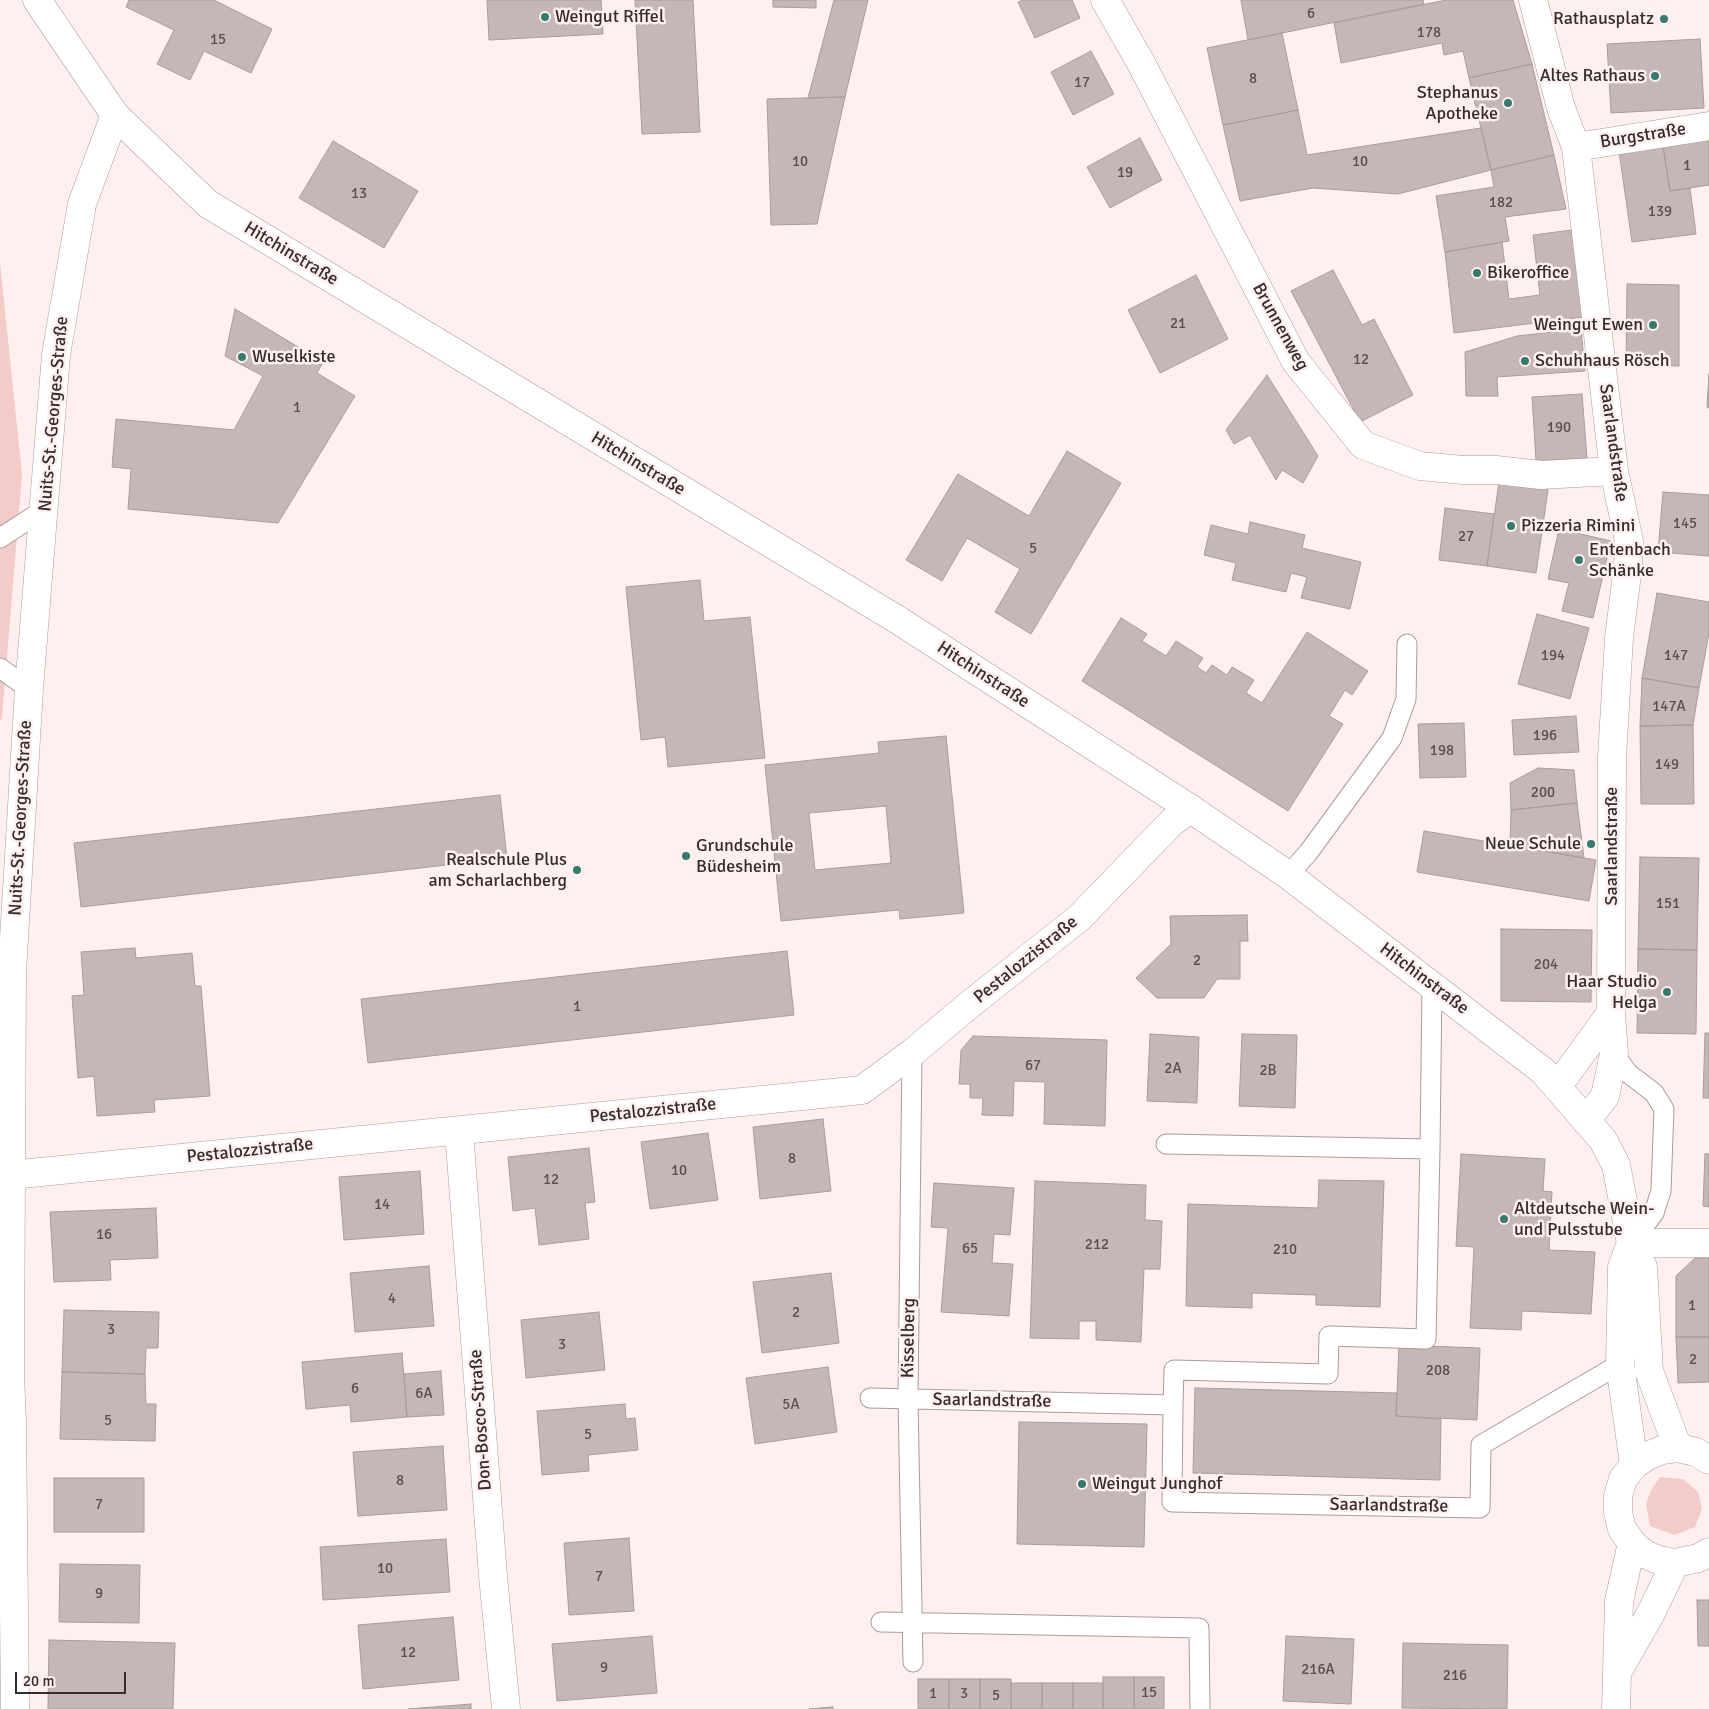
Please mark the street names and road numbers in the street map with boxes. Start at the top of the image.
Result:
street label: Burgstraße [1598,119,1688,153]
street label: Hitchinstraße [240,217,342,291]
street label: Brunnenweg [1247,280,1313,374]
street label: Nuits-St.-Georges-Straße [35,315,73,513]
street label: Saarlandstraße [1594,383,1632,503]
street label: Hitchinstraße [587,427,689,501]
street label: Hitchinstraße [933,637,1033,713]
street label: Nuits-St.-Georges-Straße [5,720,37,916]
street label: Saarlandstraße [1601,787,1623,905]
street label: Pestalozzistraße [970,912,1082,1008]
street label: Hitchinstraße [1375,938,1473,1020]
street label: Pestalozzistraße [589,1094,717,1128]
street label: Pestalozzistraße [186,1134,314,1168]
street label: Kisselberg [898,1298,920,1378]
street label: Don-Bosco-Straße [465,1349,497,1491]
street label: Saarlandstraße [932,1389,1052,1413]
street label: Saarlandstraße [1329,1494,1449,1518]

